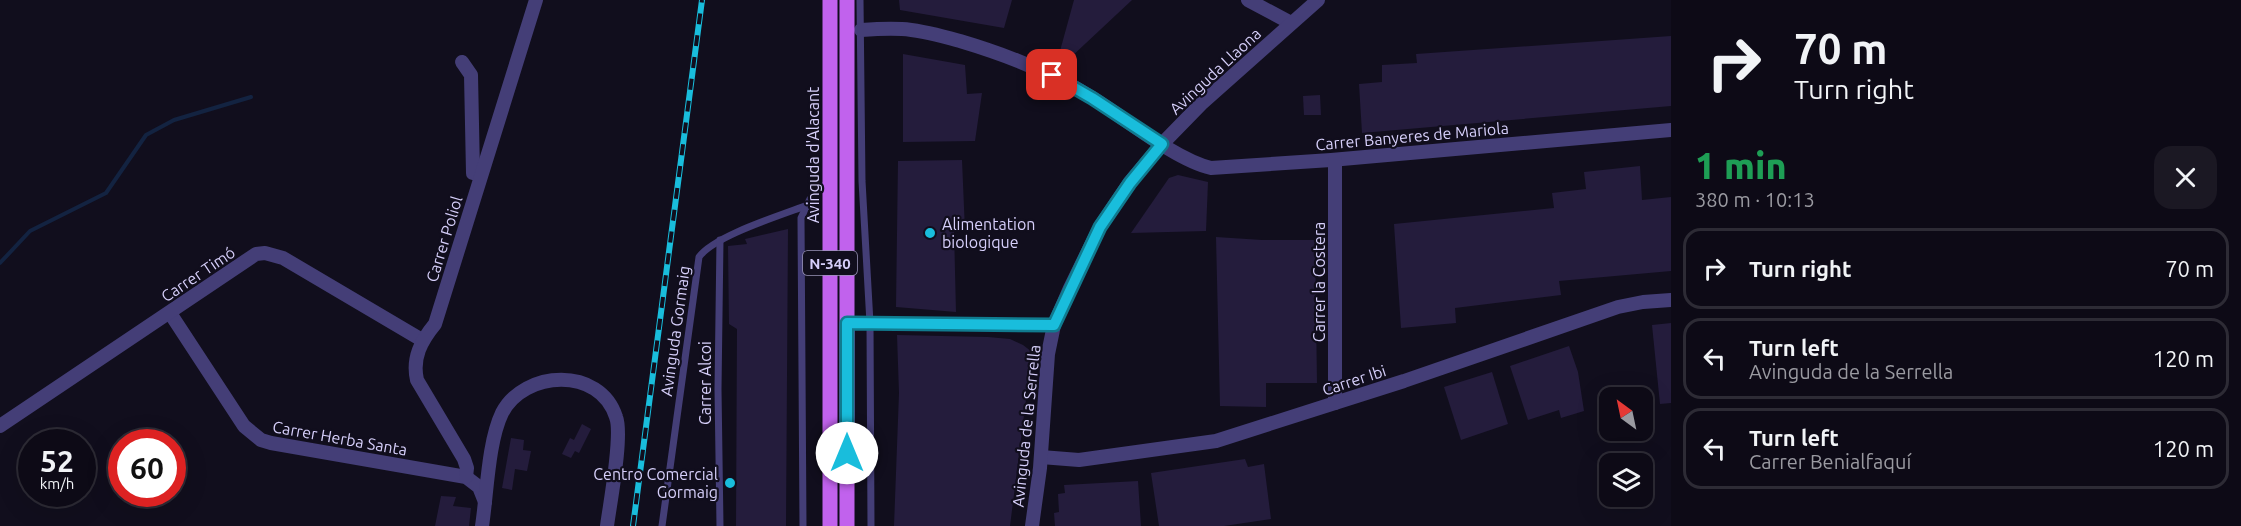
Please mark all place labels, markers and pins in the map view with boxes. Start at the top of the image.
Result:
pin [1026,49,1077,100]
place label: Alimentation biologique [942,215,1035,251]
marker: Alimentation biologique [923,226,937,240]
place label: Centro Comercial Gormaig [593,465,718,501]
marker: Centro Comercial Gormaig [723,476,737,490]

